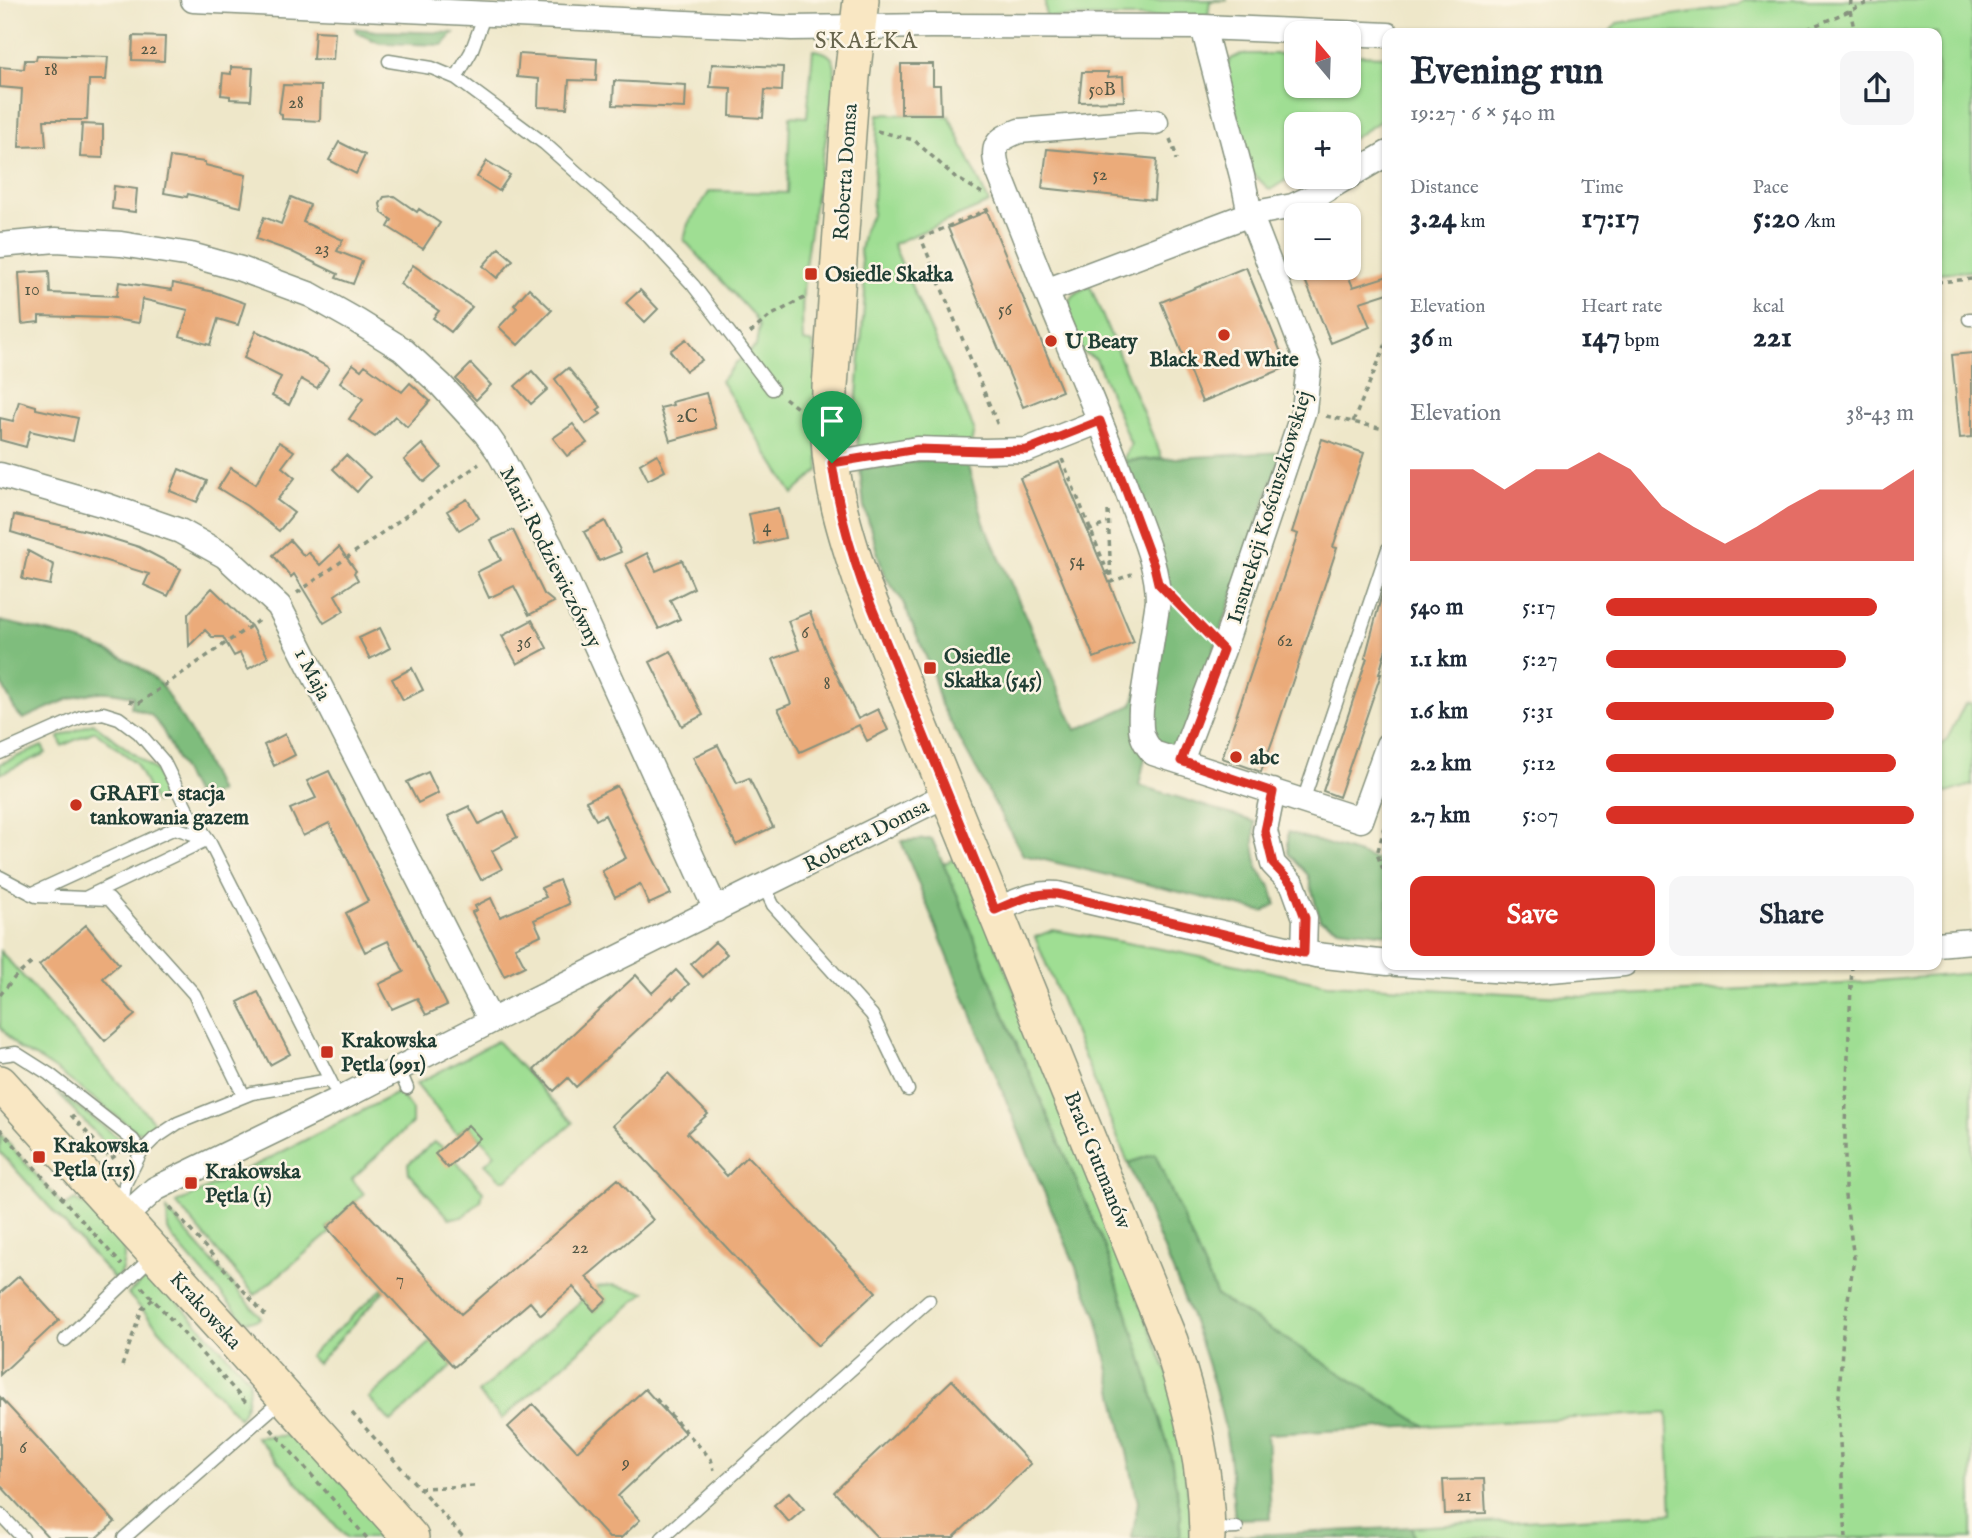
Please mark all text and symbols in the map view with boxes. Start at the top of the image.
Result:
north arrow [1284,21,1362,98]
map controls [1284,21,1361,280]
district label: SKAŁKA [815,27,919,56]
house number: 22 [141,38,157,61]
text: Evening run [1410,49,1604,97]
button: share [1840,51,1914,125]
house number: 18 [44,59,58,82]
house number: 50B [1088,79,1116,102]
house number: 28 [288,92,304,115]
text: 19:27 · 6 × 540 m [1410,99,1555,128]
street label: Roberta Domsa [828,102,865,242]
button: + [1284,112,1361,189]
house number: 52 [1093,164,1107,187]
text: Distance [1410,176,1479,200]
text: Time [1581,176,1624,200]
text: Pace [1753,176,1789,200]
text: 3.24 [1410,200,1456,238]
text: 17:17 [1581,200,1640,238]
text: 5:20 [1753,200,1800,238]
button: − [1284,203,1361,280]
text: km [1456,210,1485,234]
text: /km [1800,210,1836,234]
house number: 23 [314,238,330,261]
place label: Osiedle Skałka [825,262,954,289]
marker: Osiedle Skałka [803,266,819,282]
house number: 10 [24,279,40,302]
text: Elevation [1410,295,1485,319]
text: Heart rate [1581,295,1662,319]
text: kcal [1753,295,1784,319]
house number: 56 [998,299,1012,322]
text: 36 [1410,319,1434,357]
text: 147 [1581,319,1620,357]
text: 221 [1753,319,1792,357]
marker: Black Red White [1216,327,1232,343]
place label: U Beaty [1064,329,1138,356]
text: m [1434,329,1453,353]
text: bpm [1620,329,1660,353]
marker: U Beaty [1043,333,1059,349]
place label: Black Red White [1149,347,1299,374]
street label: Insurekcji Kościuszkowskiej [1222,388,1319,627]
pin [802,391,862,463]
text: Elevation [1410,399,1501,428]
text: 38–43 m [1846,399,1914,428]
icon: arrive [813,402,851,440]
house number: 2C [676,406,698,429]
street label: Marii Rodziewiczówny [492,462,607,653]
house number: 4 [763,516,772,539]
house number: 54 [1069,550,1085,573]
text: 540 m [1410,593,1464,622]
text: 5:17 [1522,593,1556,622]
house number: 6 [801,622,809,645]
house number: 62 [1277,630,1293,653]
house number: 36 [517,632,532,655]
street label: 1 Maja [287,644,337,706]
place label: Osiedle Skałka (545) [944,644,1042,695]
text: 1.1 km [1410,645,1467,674]
text: 5:27 [1522,645,1558,674]
marker: Osiedle Skałka (545) [922,660,938,676]
house number: 8 [823,673,831,696]
text: 1.6 km [1410,697,1468,726]
text: 5:31 [1522,697,1554,726]
place label: abc [1250,745,1279,772]
marker: abc [1228,749,1244,765]
text: 2.2 km [1410,749,1472,778]
text: 5:12 [1522,749,1556,778]
place label: GRAFI - stacja tankowania gazem [89,781,250,832]
street label: Roberta Domsa [799,793,935,880]
marker: GRAFI - stacja tankowania gazem [68,797,84,813]
text: 2.7 km [1410,801,1470,830]
text: 5:07 [1522,801,1558,830]
button: Save [1410,876,1655,956]
button: Share [1669,876,1914,956]
place label: Krakowska Pętla (991) [341,1028,438,1079]
marker: Krakowska Pętla (991) [319,1044,335,1060]
street label: Braci Gutmanów [1057,1088,1137,1234]
place label: Krakowska Pętla (115) [53,1133,150,1184]
marker: Krakowska Pętla (115) [31,1149,47,1165]
place label: Krakowska Pętla (1) [205,1159,302,1210]
marker: Krakowska Pętla (1) [183,1175,199,1191]
house number: 22 [572,1237,588,1260]
street label: Krakowska [163,1266,248,1356]
house number: 7 [396,1269,404,1292]
house number: 6 [19,1437,27,1460]
house number: 9 [621,1452,630,1475]
house number: 21 [1456,1485,1472,1508]

